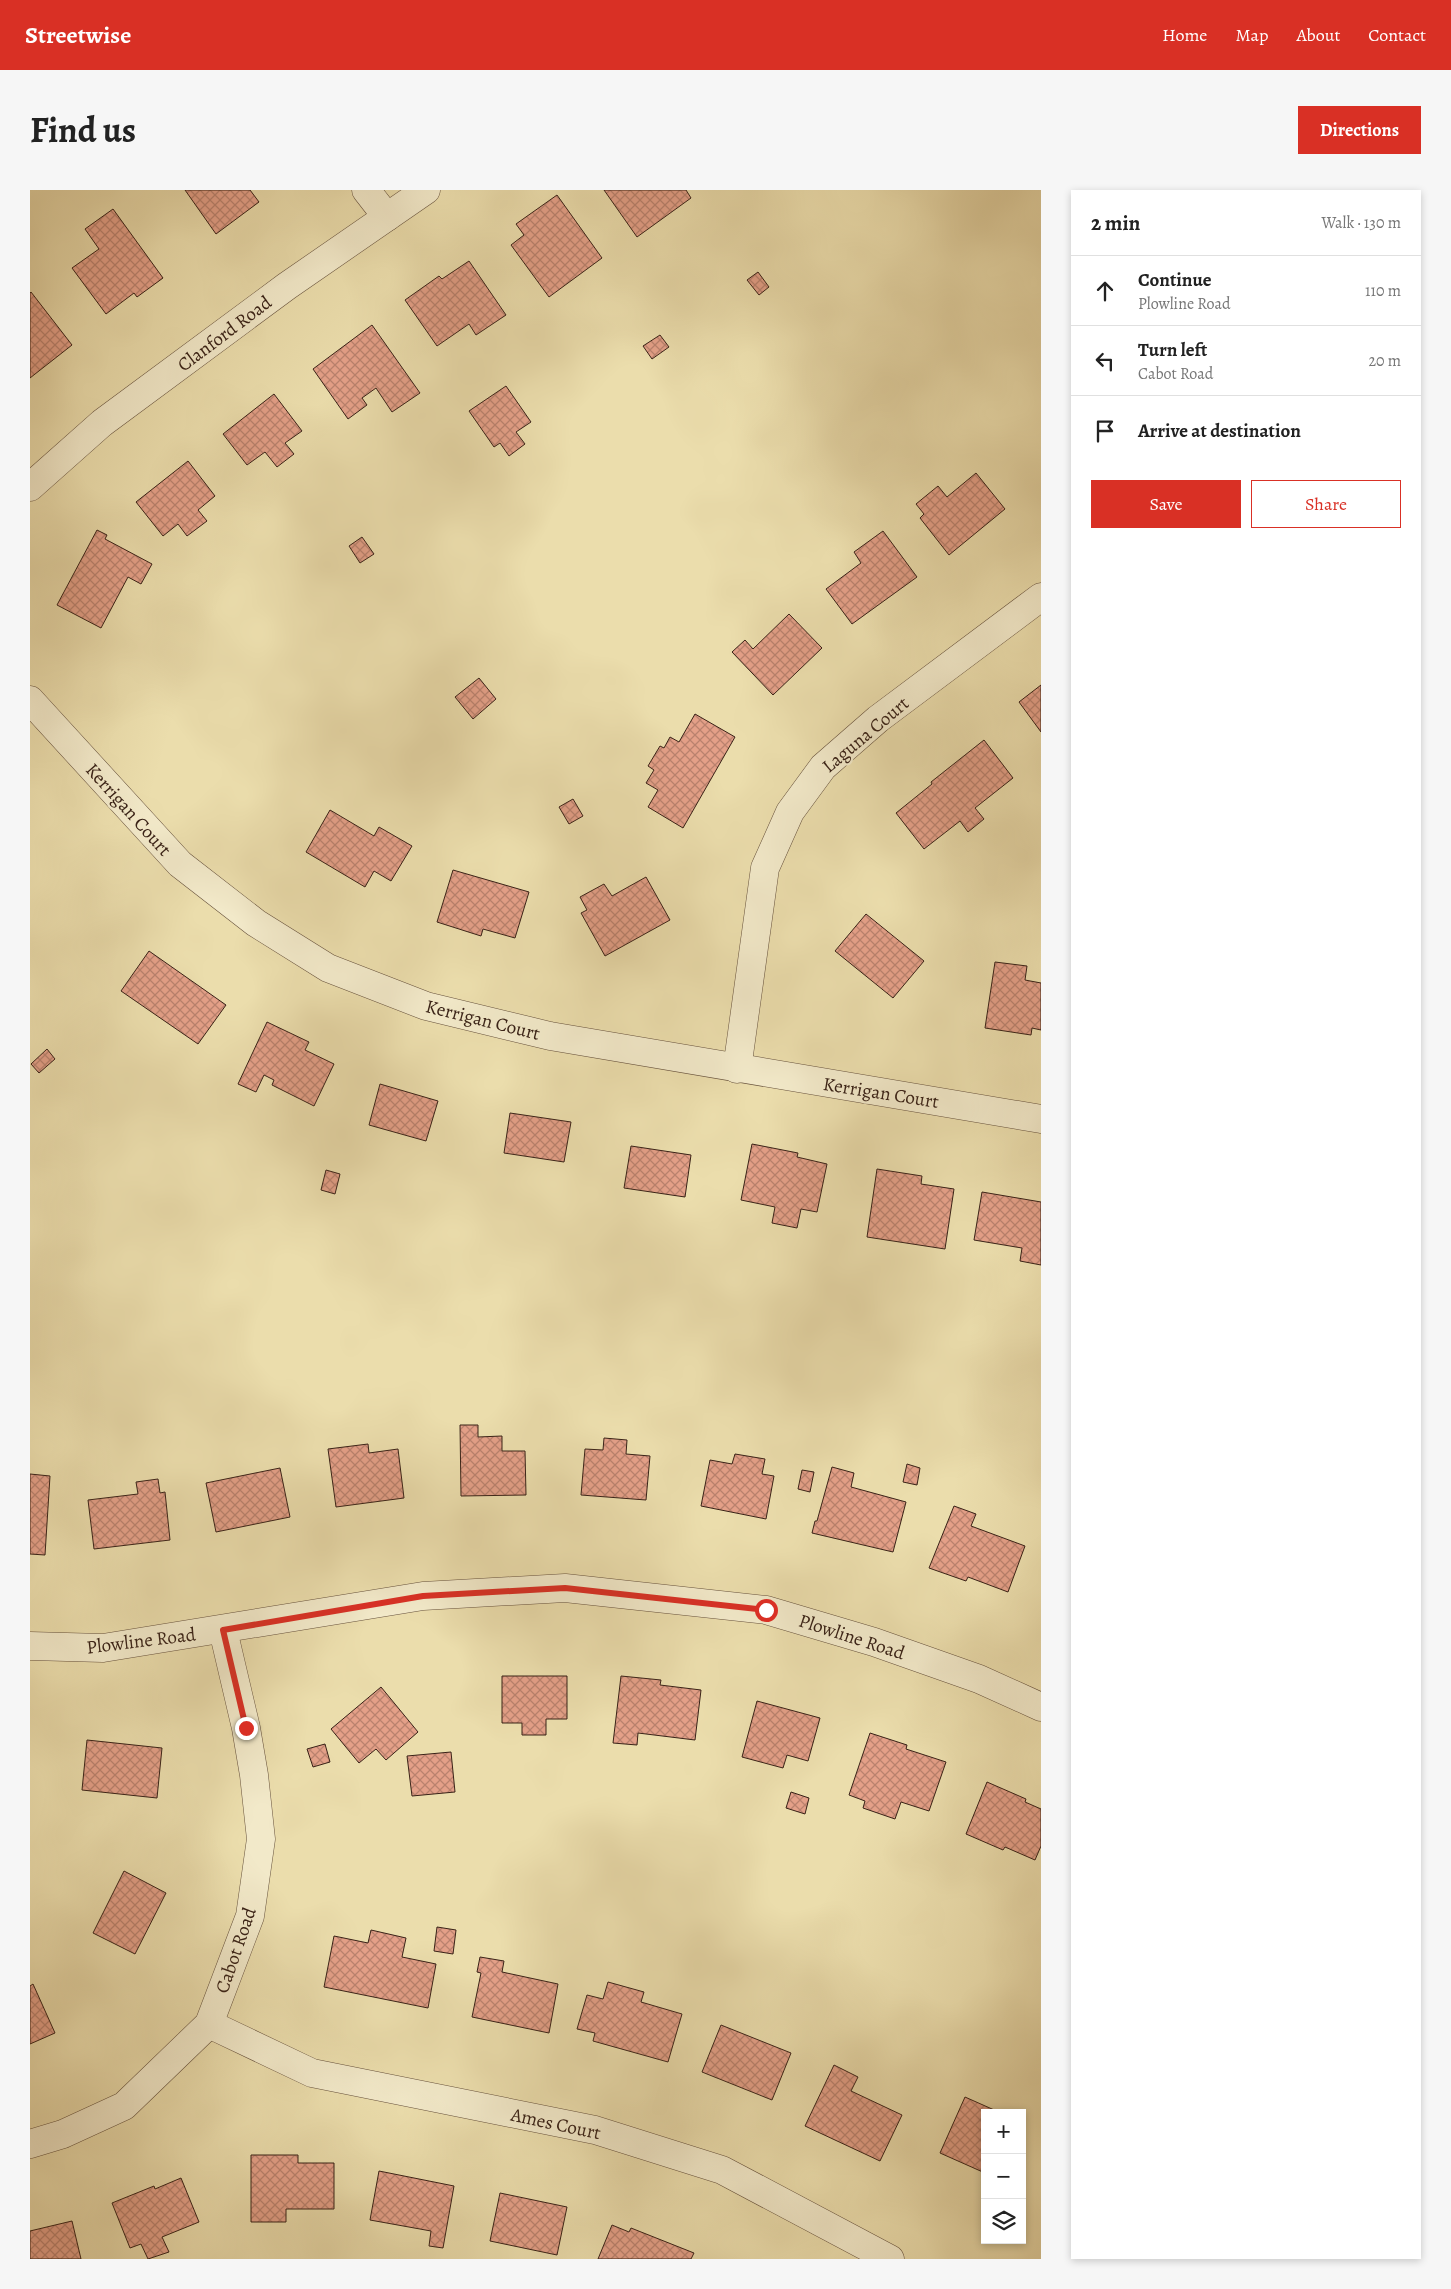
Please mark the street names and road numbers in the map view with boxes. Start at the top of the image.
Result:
street label: Clanford Road [172,289,278,378]
street label: Laguna Court [817,691,915,779]
street label: Kerrigan Court [79,758,177,862]
street label: Kerrigan Court [423,993,543,1047]
street label: Kerrigan Court [821,1071,941,1115]
street label: Plowline Road [795,1608,909,1667]
street label: Plowline Road [85,1621,198,1661]
street label: Cabot Road [209,1903,263,1997]
street label: Ames Court [507,2102,603,2146]

